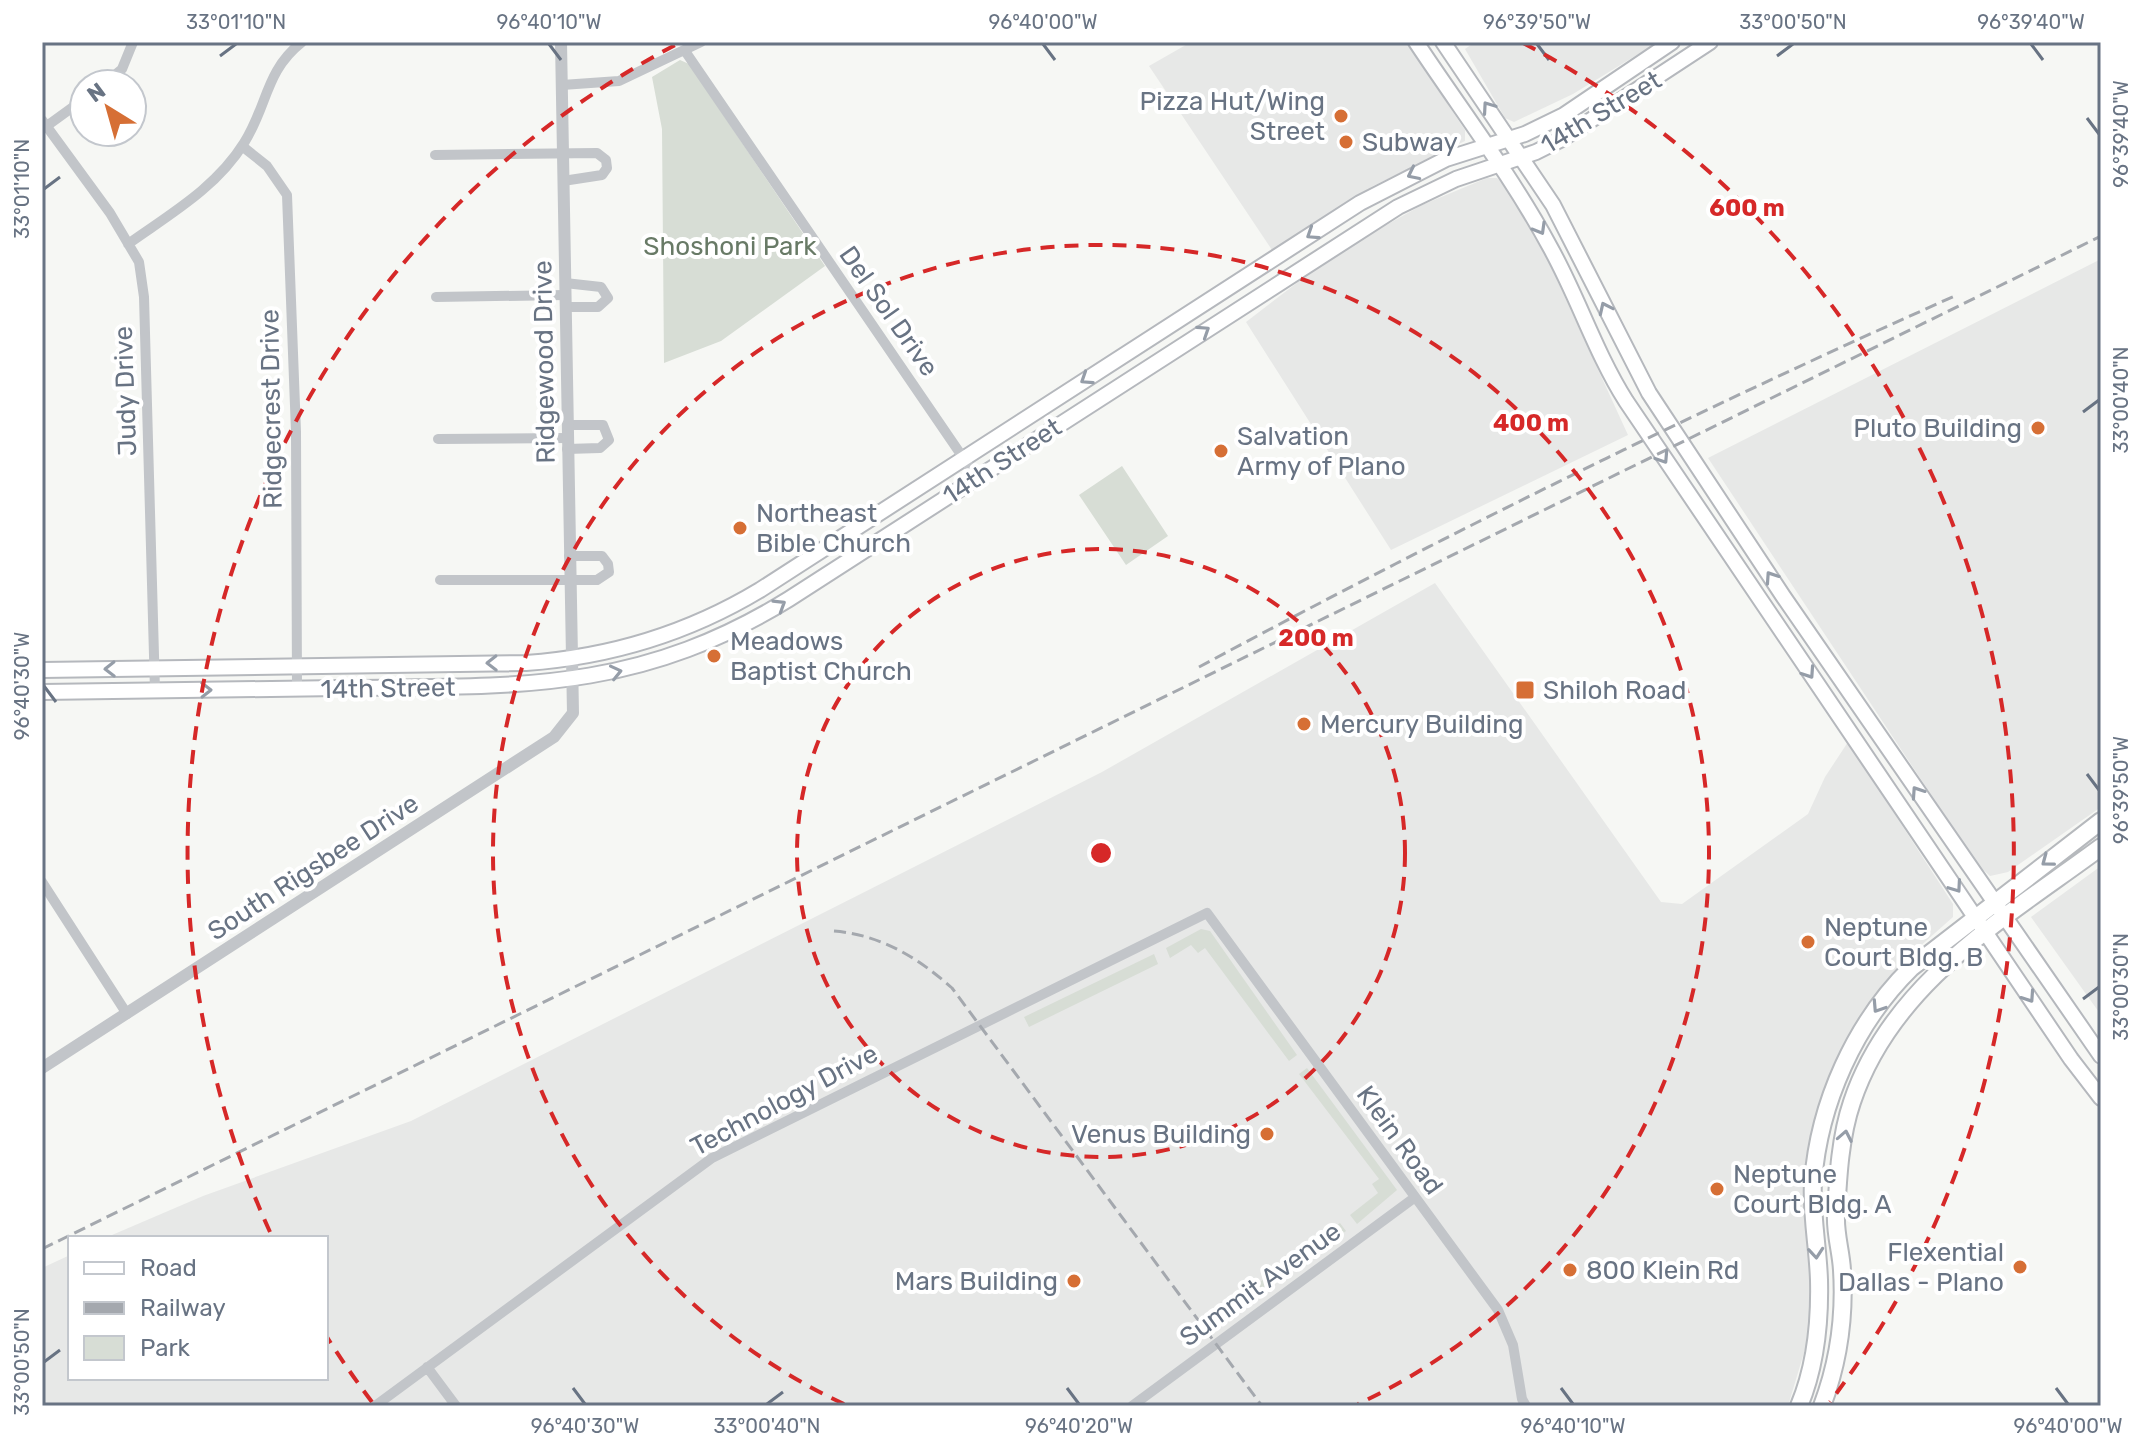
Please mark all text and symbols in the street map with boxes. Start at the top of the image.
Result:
text: 33°01'10"N [186,10,286,34]
text: 96°40'10"W [497,10,601,34]
text: 96°40'00"W [988,10,1098,34]
text: 96°39'50"W [1483,10,1591,34]
text: 33°00'50"N [1739,10,1847,34]
text: 96°39'40"W [1977,10,2085,34]
street label: 14th Street [1535,64,1667,160]
north arrow [68,68,148,148]
text: N [82,77,111,108]
text: 96°39'40"W [2109,80,2133,188]
place label: Pizza Hut/Wing Street [1140,86,1325,147]
one-way arrow [1483,101,1498,115]
marker: Pizza Hut/Wing Street [1332,107,1350,125]
place label: Subway [1362,127,1458,158]
marker: Subway [1337,133,1355,151]
text: 33°01'10"N [10,139,34,239]
one-way arrow [1407,164,1421,180]
text: 600 m [1709,194,1785,222]
one-way arrow [1530,220,1546,235]
one-way arrow [1307,224,1321,239]
park label: Shoshoni Park [643,231,817,262]
street label: Del Sol Drive [832,240,945,382]
street label: Ridgewood Drive [527,260,562,464]
one-way arrow [1599,302,1615,316]
street label: Ridgecrest Drive [254,309,289,509]
street label: Judy Drive [108,325,143,457]
one-way arrow [1195,325,1210,340]
text: 33°00'40"N [2109,346,2133,454]
one-way arrow [1080,370,1095,385]
text: 400 m [1493,409,1569,437]
street label: 14th Street [937,412,1067,511]
place label: Pluto Building [1853,413,2022,444]
marker: Pluto Building [2029,419,2047,437]
place label: Salvation Army of Plano [1237,421,1406,482]
marker: Salvation Army of Plano [1212,442,1230,460]
one-way arrow [1653,449,1668,463]
place label: Northeast Bible Church [756,498,911,559]
marker: Northeast Bible Church [731,519,749,537]
one-way arrow [1765,571,1780,585]
one-way arrow [771,599,786,614]
text: 200 m [1278,624,1354,652]
place label: Meadows Baptist Church [730,626,912,687]
text: 96°40'30"W [10,632,34,740]
marker: Meadows Baptist Church [705,647,723,665]
one-way arrow [485,654,498,672]
one-way arrow [103,660,116,678]
one-way arrow [609,664,622,681]
one-way arrow [1799,664,1814,678]
street label: 14th Street [320,672,456,705]
place label: Shiloh Road [1543,675,1686,706]
marker: Shiloh Road [1514,679,1536,701]
one-way arrow [200,681,213,699]
place label: Mercury Building [1320,709,1523,740]
marker: Mercury Building [1295,715,1313,733]
text: 96°39'50"W [2109,736,2133,844]
one-way arrow [1912,786,1927,800]
street label: South Rigsbee Drive [202,788,424,947]
centre of rings [1087,839,1115,867]
one-way arrow [2041,852,2056,866]
one-way arrow [1946,879,1961,893]
place label: Neptune Court Bldg. B [1824,912,1983,973]
marker: Neptune Court Bldg. B [1799,933,1817,951]
text: 33°00'30"N [2109,933,2133,1041]
one-way arrow [2020,988,2035,1002]
one-way arrow [1873,998,1888,1013]
street label: Technology Drive [685,1038,883,1163]
street label: Klein Road [1350,1080,1449,1201]
place label: Venus Building [1071,1119,1251,1150]
marker: Venus Building [1258,1125,1276,1143]
one-way arrow [1835,1129,1852,1143]
place label: Neptune Court Bldg. A [1733,1159,1892,1220]
marker: Neptune Court Bldg. A [1708,1180,1726,1198]
street label: Summit Avenue [1174,1216,1347,1353]
legend [68,1236,328,1380]
place label: Flexential Dallas - Plano [1838,1237,2004,1298]
one-way arrow [1808,1247,1825,1260]
text: Road [140,1254,197,1282]
place label: 800 Klein Rd [1586,1255,1739,1286]
marker: Flexential Dallas - Plano [2011,1258,2029,1276]
marker: 800 Klein Rd [1561,1261,1579,1279]
place label: Mars Building [895,1266,1058,1297]
marker: Mars Building [1065,1272,1083,1290]
text: Railway [140,1294,226,1322]
text: 33°00'50"N [10,1308,34,1416]
text: Park [140,1334,191,1362]
text: 96°40'30"W [531,1414,639,1438]
text: 33°00'40"N [713,1414,821,1438]
text: 96°40'20"W [1025,1414,1133,1438]
text: 96°40'10"W [1521,1414,1625,1438]
text: 96°40'00"W [2013,1414,2123,1438]

